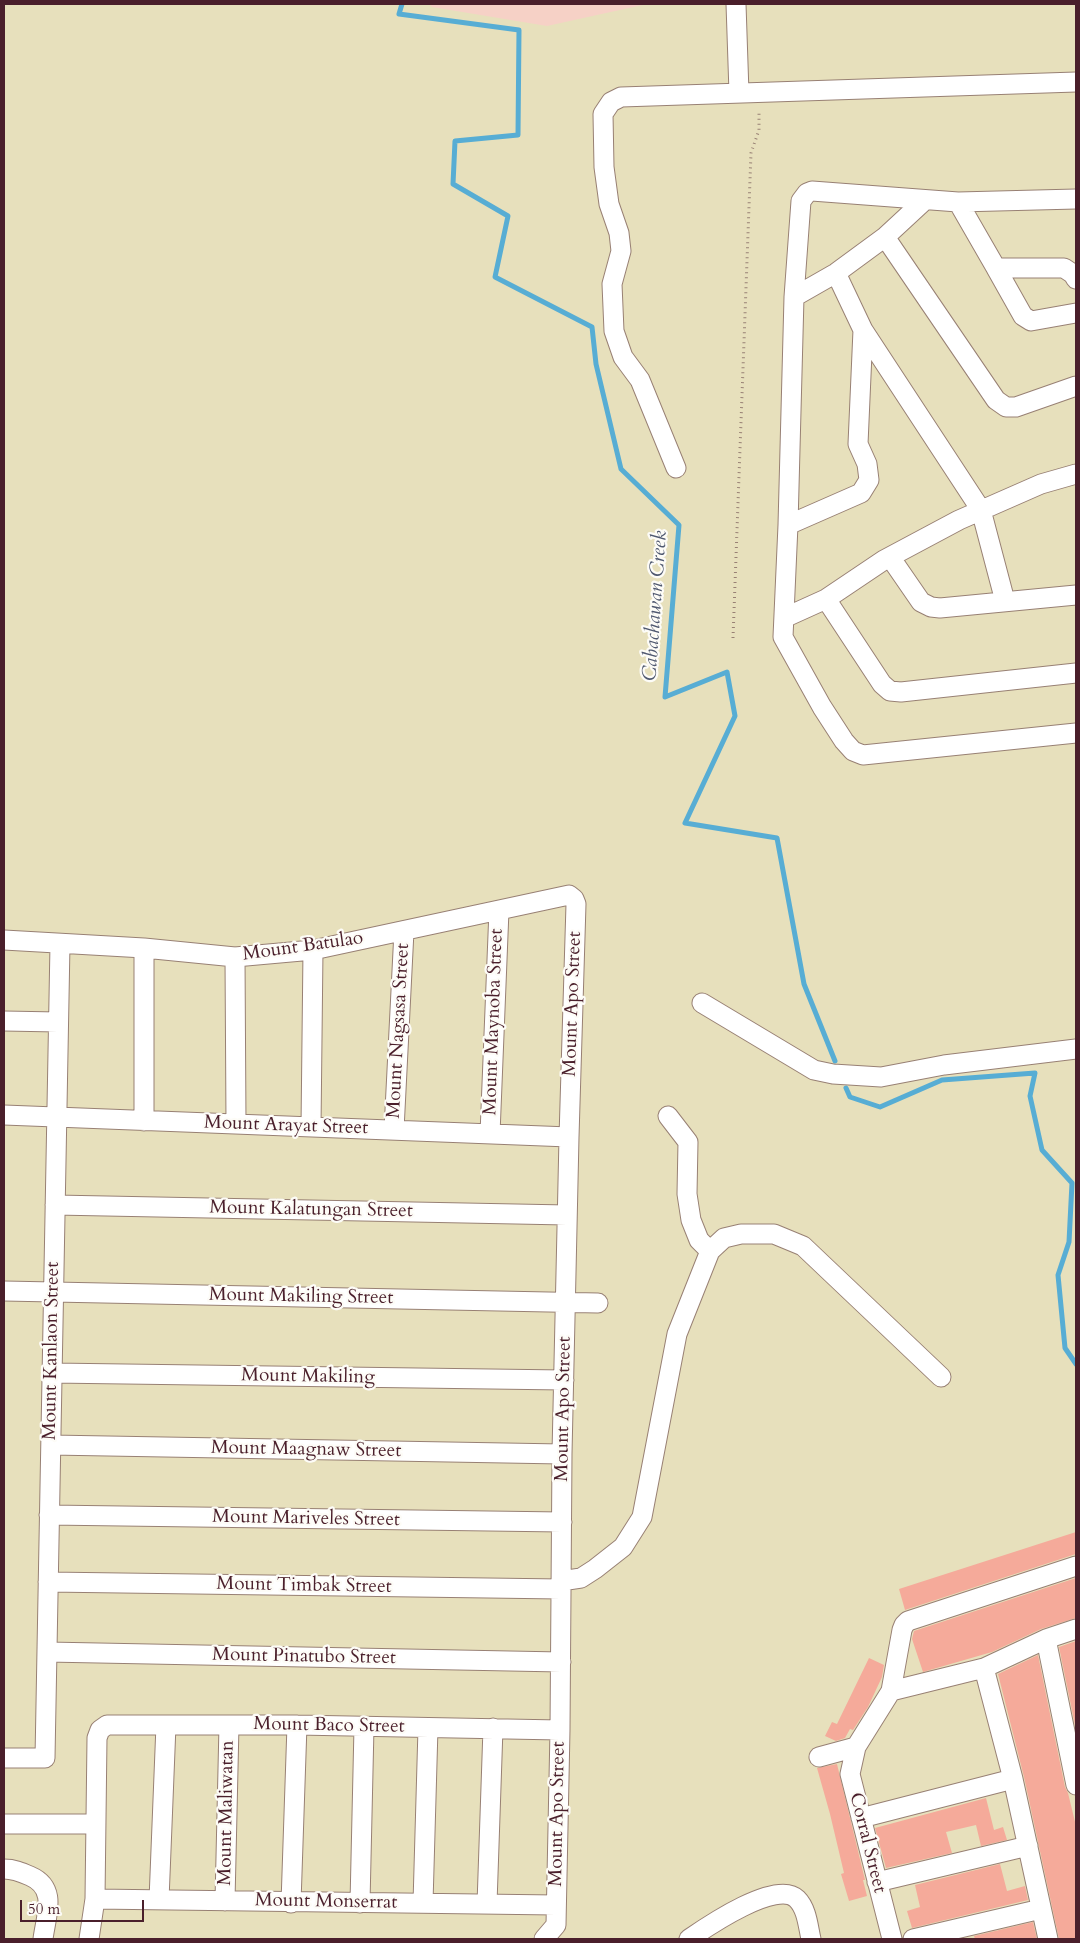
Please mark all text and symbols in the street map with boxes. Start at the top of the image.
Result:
water label: Cabachawan Creek [639,530,673,682]
street label: Mount Batulao [241,927,365,967]
street label: Mount Maynoba Street [479,928,509,1116]
street label: Mount Apo Street [559,931,587,1077]
street label: Mount Nagsasa Street [383,943,415,1119]
street label: Mount Arayat Street [204,1112,368,1140]
street label: Mount Kalatungan Street [209,1197,413,1223]
street label: Mount Kanlaon Street [39,1262,65,1440]
street label: Mount Makiling Street [209,1284,393,1310]
street label: Mount Apo Street [551,1336,577,1482]
street label: Mount Makiling [241,1364,375,1390]
street label: Mount Maagnaw Street [211,1437,401,1463]
street label: Mount Mariveles Street [212,1506,400,1532]
street label: Mount Timbak Street [216,1573,392,1599]
street label: Mount Pinatubo Street [212,1644,396,1670]
street label: Mount Baco Street [253,1713,405,1739]
street label: Mount Maliwatan [214,1740,240,1886]
street label: Mount Apo Street [545,1741,571,1887]
street label: Corral Street [844,1791,890,1895]
street label: Mount Monserrat [255,1889,397,1915]
scale bar [22,1890,146,1922]
text: 50 m [28,1899,60,1919]

